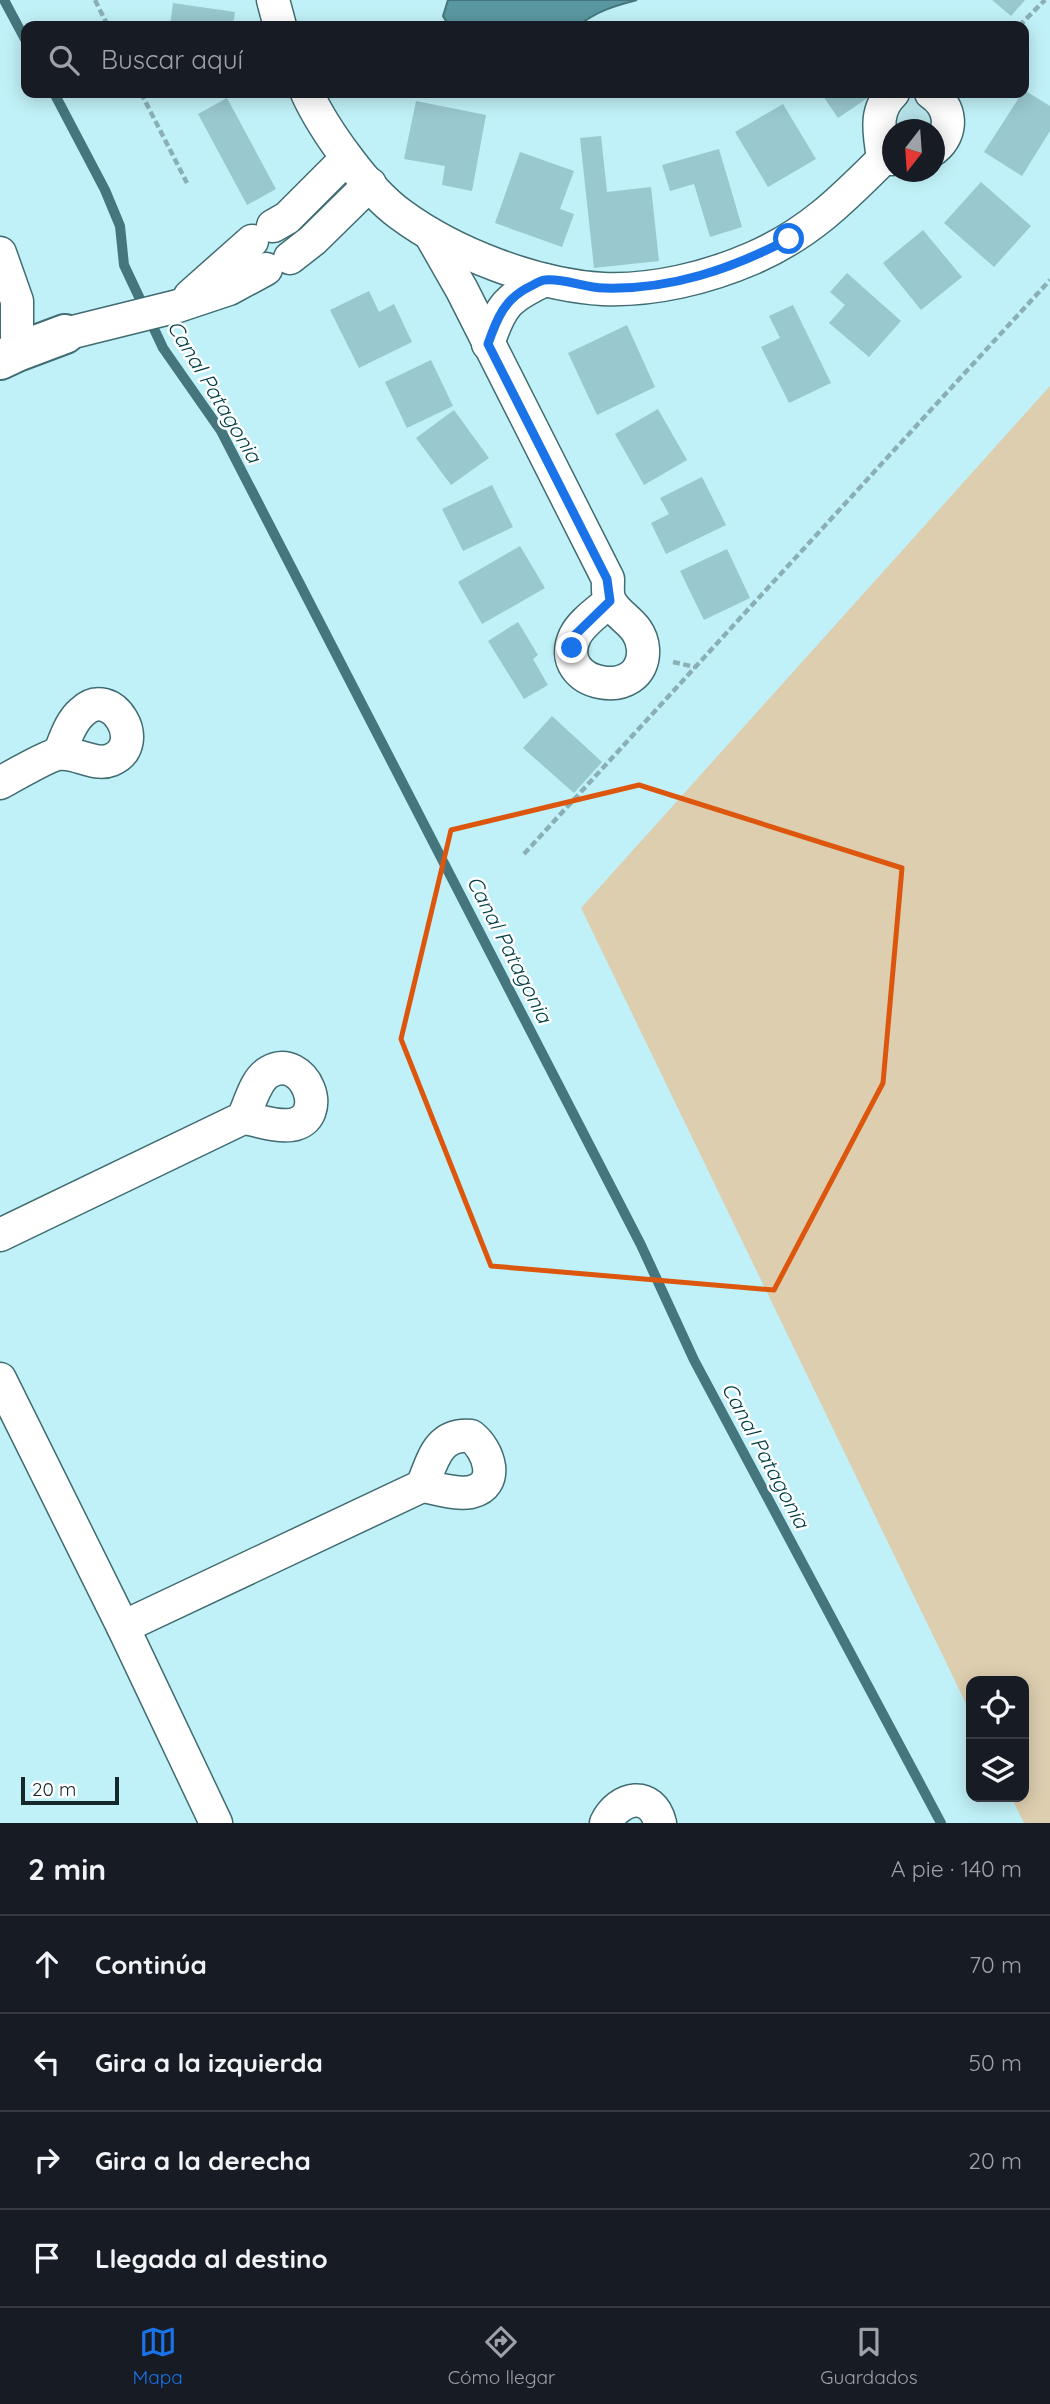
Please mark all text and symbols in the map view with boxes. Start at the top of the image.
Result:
search box [21,21,1029,98]
icon: search [45,41,83,79]
text: Buscar aquí [101,43,243,76]
north arrow [882,119,945,182]
route start [773,223,804,254]
water label: Canal Patagonia [162,315,268,468]
route end [556,632,587,663]
water label: Canal Patagonia [462,871,559,1028]
water label: Canal Patagonia [717,1378,816,1534]
map controls [966,1676,1029,1802]
button: locate [966,1676,1029,1739]
button: layers [966,1739,1029,1802]
scale bar [21,1774,119,1806]
text: 20 m [32,1777,76,1801]
text: 2 min [28,1850,106,1888]
text: A pie · 140 m [891,1854,1022,1883]
icon: ahead [28,1945,66,1983]
text: Continúa [95,1948,207,1981]
text: 70 m [969,1950,1022,1979]
icon: left [28,2043,66,2081]
text: Gira a la izquierda [95,2046,323,2079]
text: 50 m [969,2048,1022,2077]
icon: right [28,2141,66,2179]
text: Gira a la derecha [95,2144,311,2177]
text: 20 m [968,2146,1022,2175]
icon: arrive [28,2239,66,2277]
text: Llegada al destino [95,2242,328,2275]
tab: Mapa [132,2323,183,2389]
tab: Cómo llegar [448,2323,555,2389]
tab: Guardados [820,2323,918,2389]

